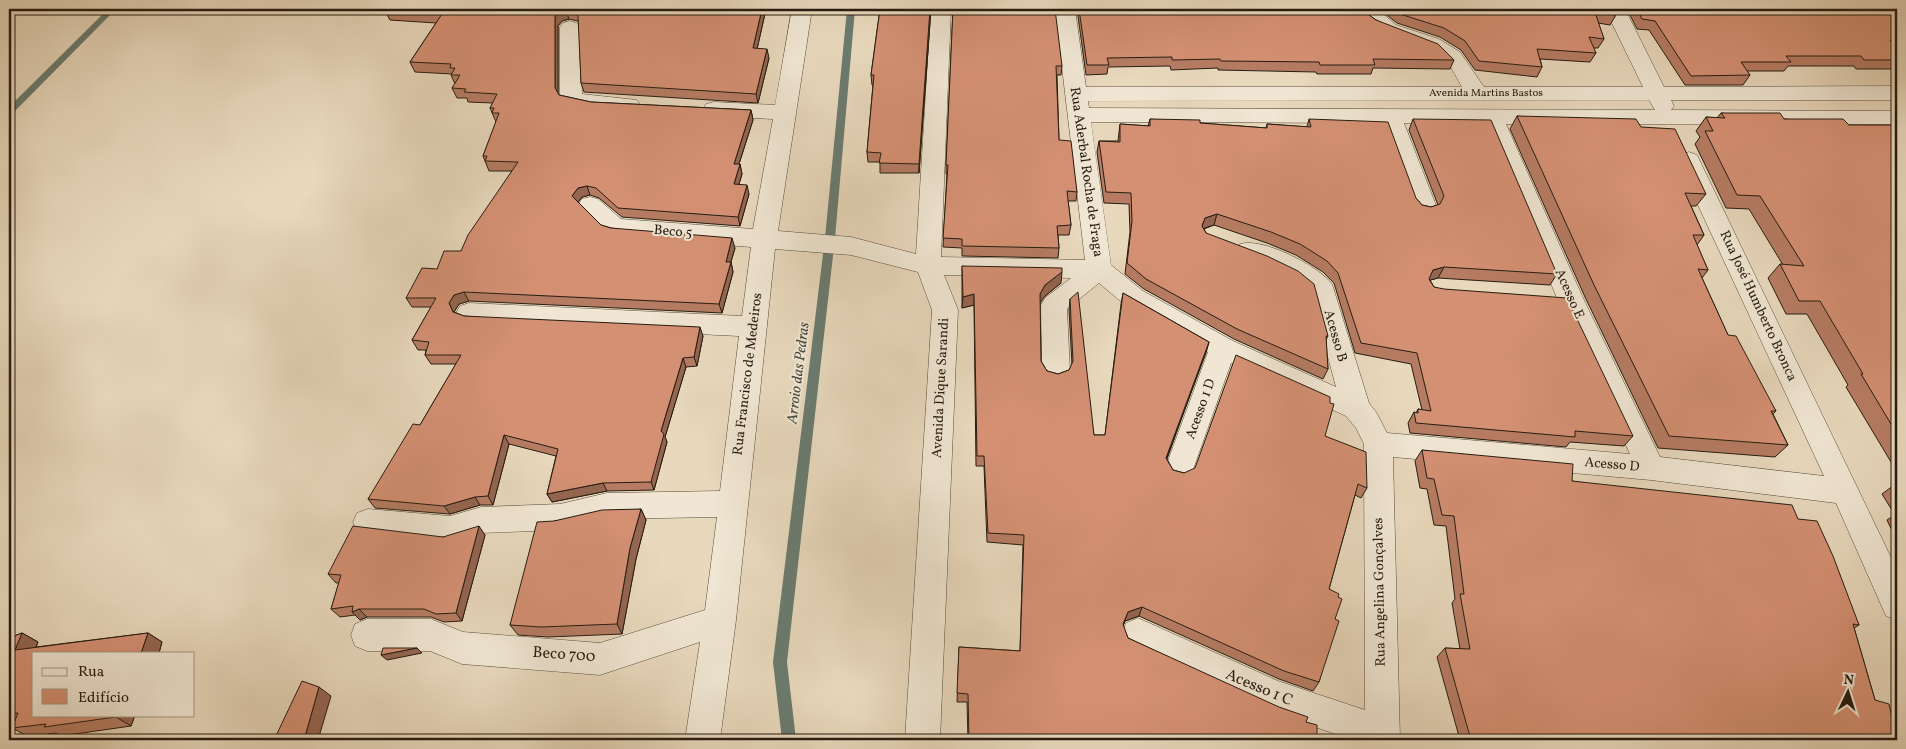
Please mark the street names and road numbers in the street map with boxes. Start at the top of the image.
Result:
street label: Rua Aderbal Rocha de Fraga [1065,86,1107,258]
street label: Avenida Martins Bastos [1429,86,1543,101]
street label: Beco 5 [653,221,693,243]
street label: Rua José Humberto Bronca [1715,228,1801,385]
street label: Acesso E [1550,266,1588,322]
street label: Rua Francisco de Medeiros [729,292,767,456]
street label: Acesso B [1319,308,1351,364]
street label: Avenida Dique Sarandi [928,317,954,459]
street label: Acesso 1 D [1181,376,1221,442]
street label: Acesso D [1584,453,1640,477]
street label: Rua Angelina Gonçalves [1369,517,1391,667]
street label: Beco 700 [532,642,596,668]
street label: Acesso 1 C [1222,664,1296,712]

